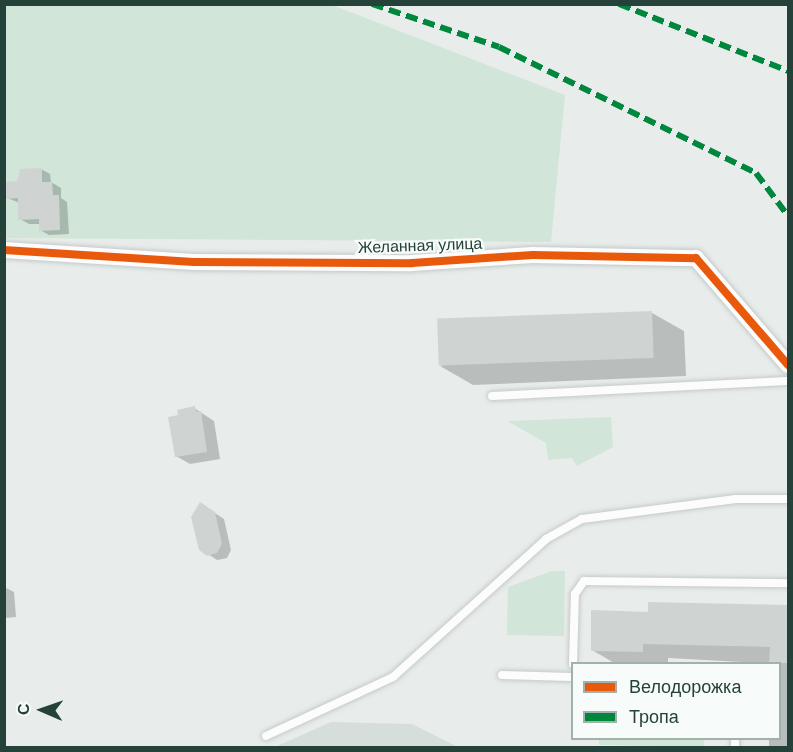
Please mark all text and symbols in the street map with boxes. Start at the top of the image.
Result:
street label: Желанная улица [357,234,483,258]
legend [571,662,781,740]
text: Велодорожка [629,675,741,699]
north arrow [12,680,72,740]
text: С [13,703,34,715]
text: Тропа [629,705,679,729]

